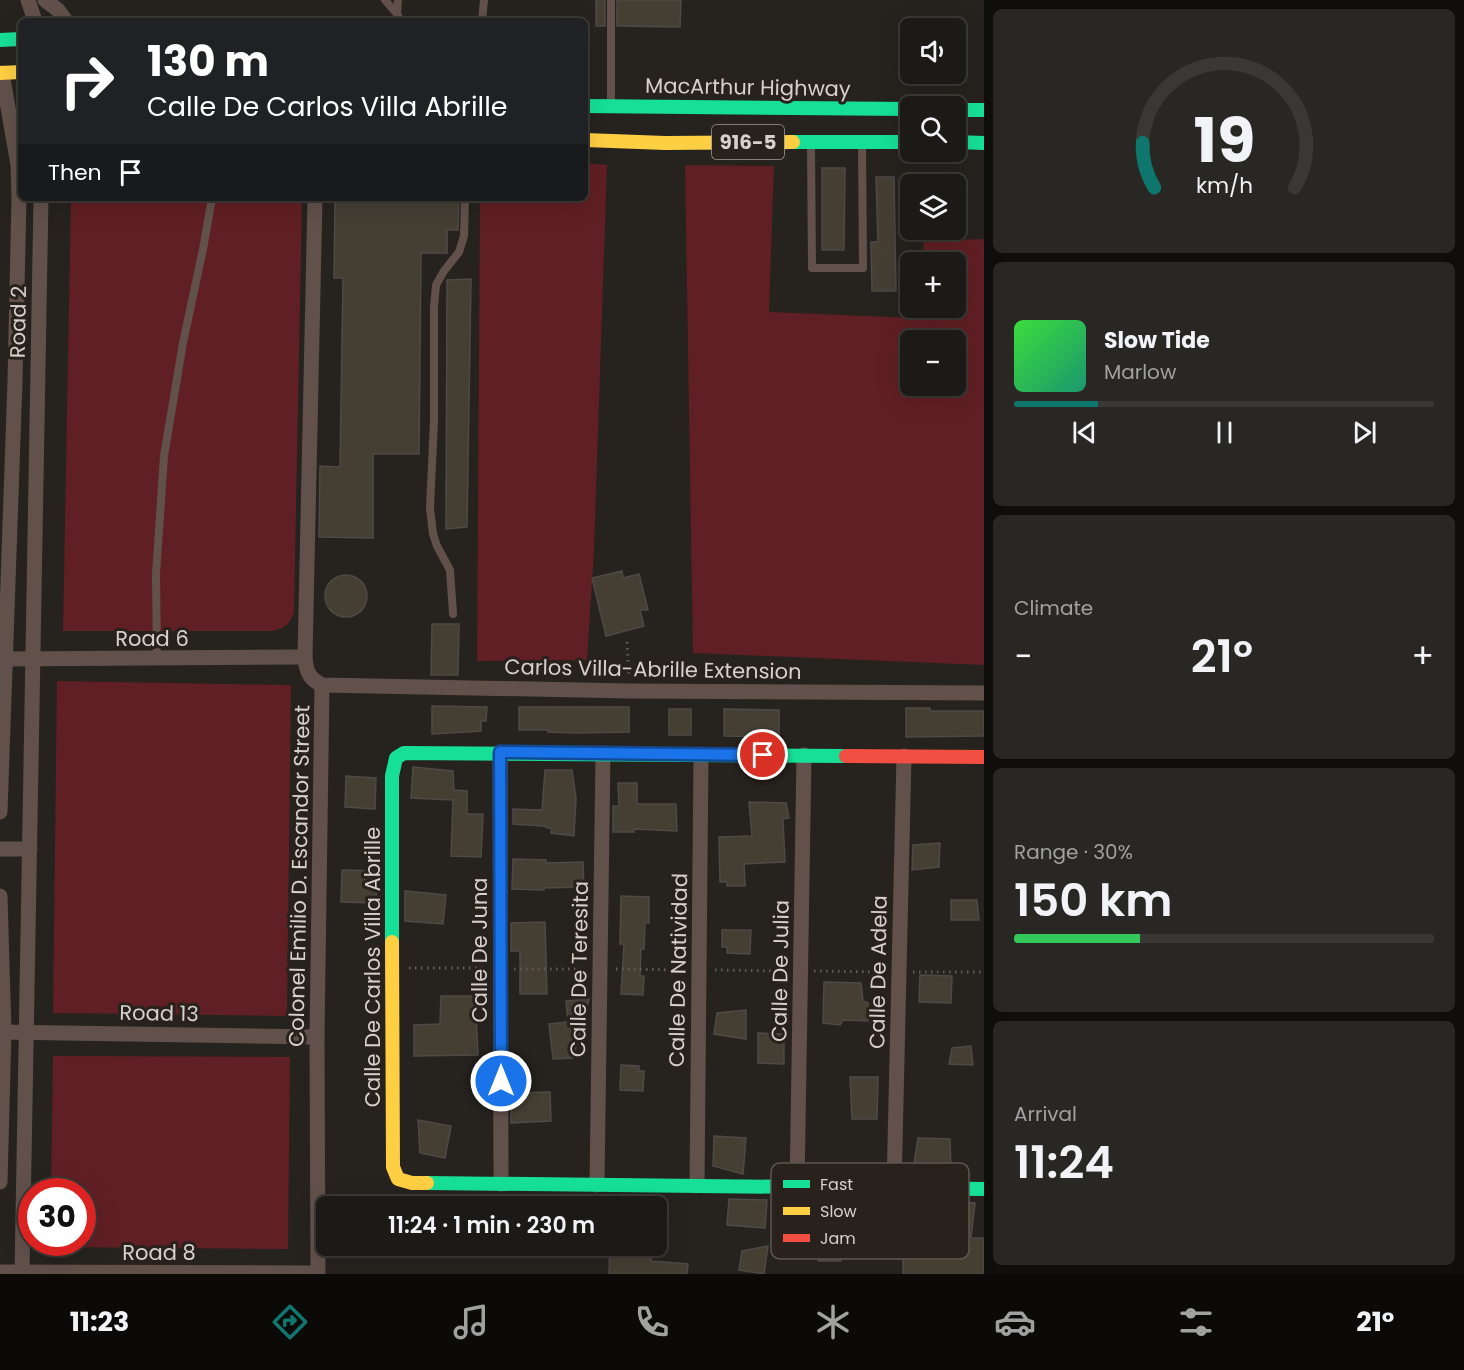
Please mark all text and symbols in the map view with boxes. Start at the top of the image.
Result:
map controls [900,18,966,396]
button: sound [900,18,966,84]
text: 130 m [147,32,269,91]
icon: right [48,42,126,120]
street label: MacArthur Highway [645,71,851,103]
text: Calle De Carlos Villa Abrille [147,88,508,125]
button: search [900,96,966,162]
text: 19 [1193,96,1255,184]
road number: 916-5 [712,125,784,159]
icon: arrive [114,156,147,189]
text: Then [48,157,102,188]
text: km/h [1195,170,1253,201]
button: layers [900,174,966,240]
button: + [900,252,966,318]
street label: Road 2 [3,286,33,358]
text: Slow Tide [1104,325,1210,356]
button: − [900,330,966,396]
text: Marlow [1104,358,1176,386]
icon: previous [1068,416,1101,449]
icon: pause [1208,416,1241,449]
icon: next [1348,416,1381,449]
text: Climate [1014,594,1093,622]
street label: Road 6 [115,624,189,653]
text: 21° [1191,625,1253,688]
text: − [1014,633,1032,680]
text: + [1411,633,1434,680]
street label: Carlos Villa-Abrille Extension [504,652,802,686]
street label: Colonel Emilio D. Escandor Street [282,705,316,1047]
pin [737,729,788,780]
icon: arrive [746,738,779,771]
street label: Calle De Carlos Villa Abrille [358,827,387,1107]
text: Range · 30% [1014,838,1133,866]
text: 150 km [1014,869,1173,932]
street label: Calle De Natividad [662,873,694,1067]
street label: Calle De Juna [465,877,494,1023]
street label: Calle De Teresita [563,881,595,1057]
street label: Calle De Adela [862,895,894,1049]
street label: Calle De Julia [764,900,796,1042]
street label: Road 13 [119,998,199,1028]
position arrow [469,1049,533,1113]
text: Arrival [1014,1100,1077,1128]
text: 11:24 [1014,1131,1114,1194]
legend [771,1163,969,1259]
text: Fast [820,1173,853,1196]
speed limit sign: 30 [18,1178,96,1256]
text: Slow [820,1200,857,1223]
text: 11:24 · 1 min · 230 m [388,1210,595,1241]
text: Jam [820,1227,856,1250]
street label: Road 8 [122,1238,196,1267]
icon: directions [269,1301,311,1343]
icon: music [450,1301,492,1343]
icon: phone [631,1301,673,1343]
icon: climate [812,1301,854,1343]
icon: car [994,1301,1036,1343]
icon: filters [1175,1301,1217,1343]
text: 11:23 [70,1303,129,1340]
text: 21° [1356,1303,1394,1340]

